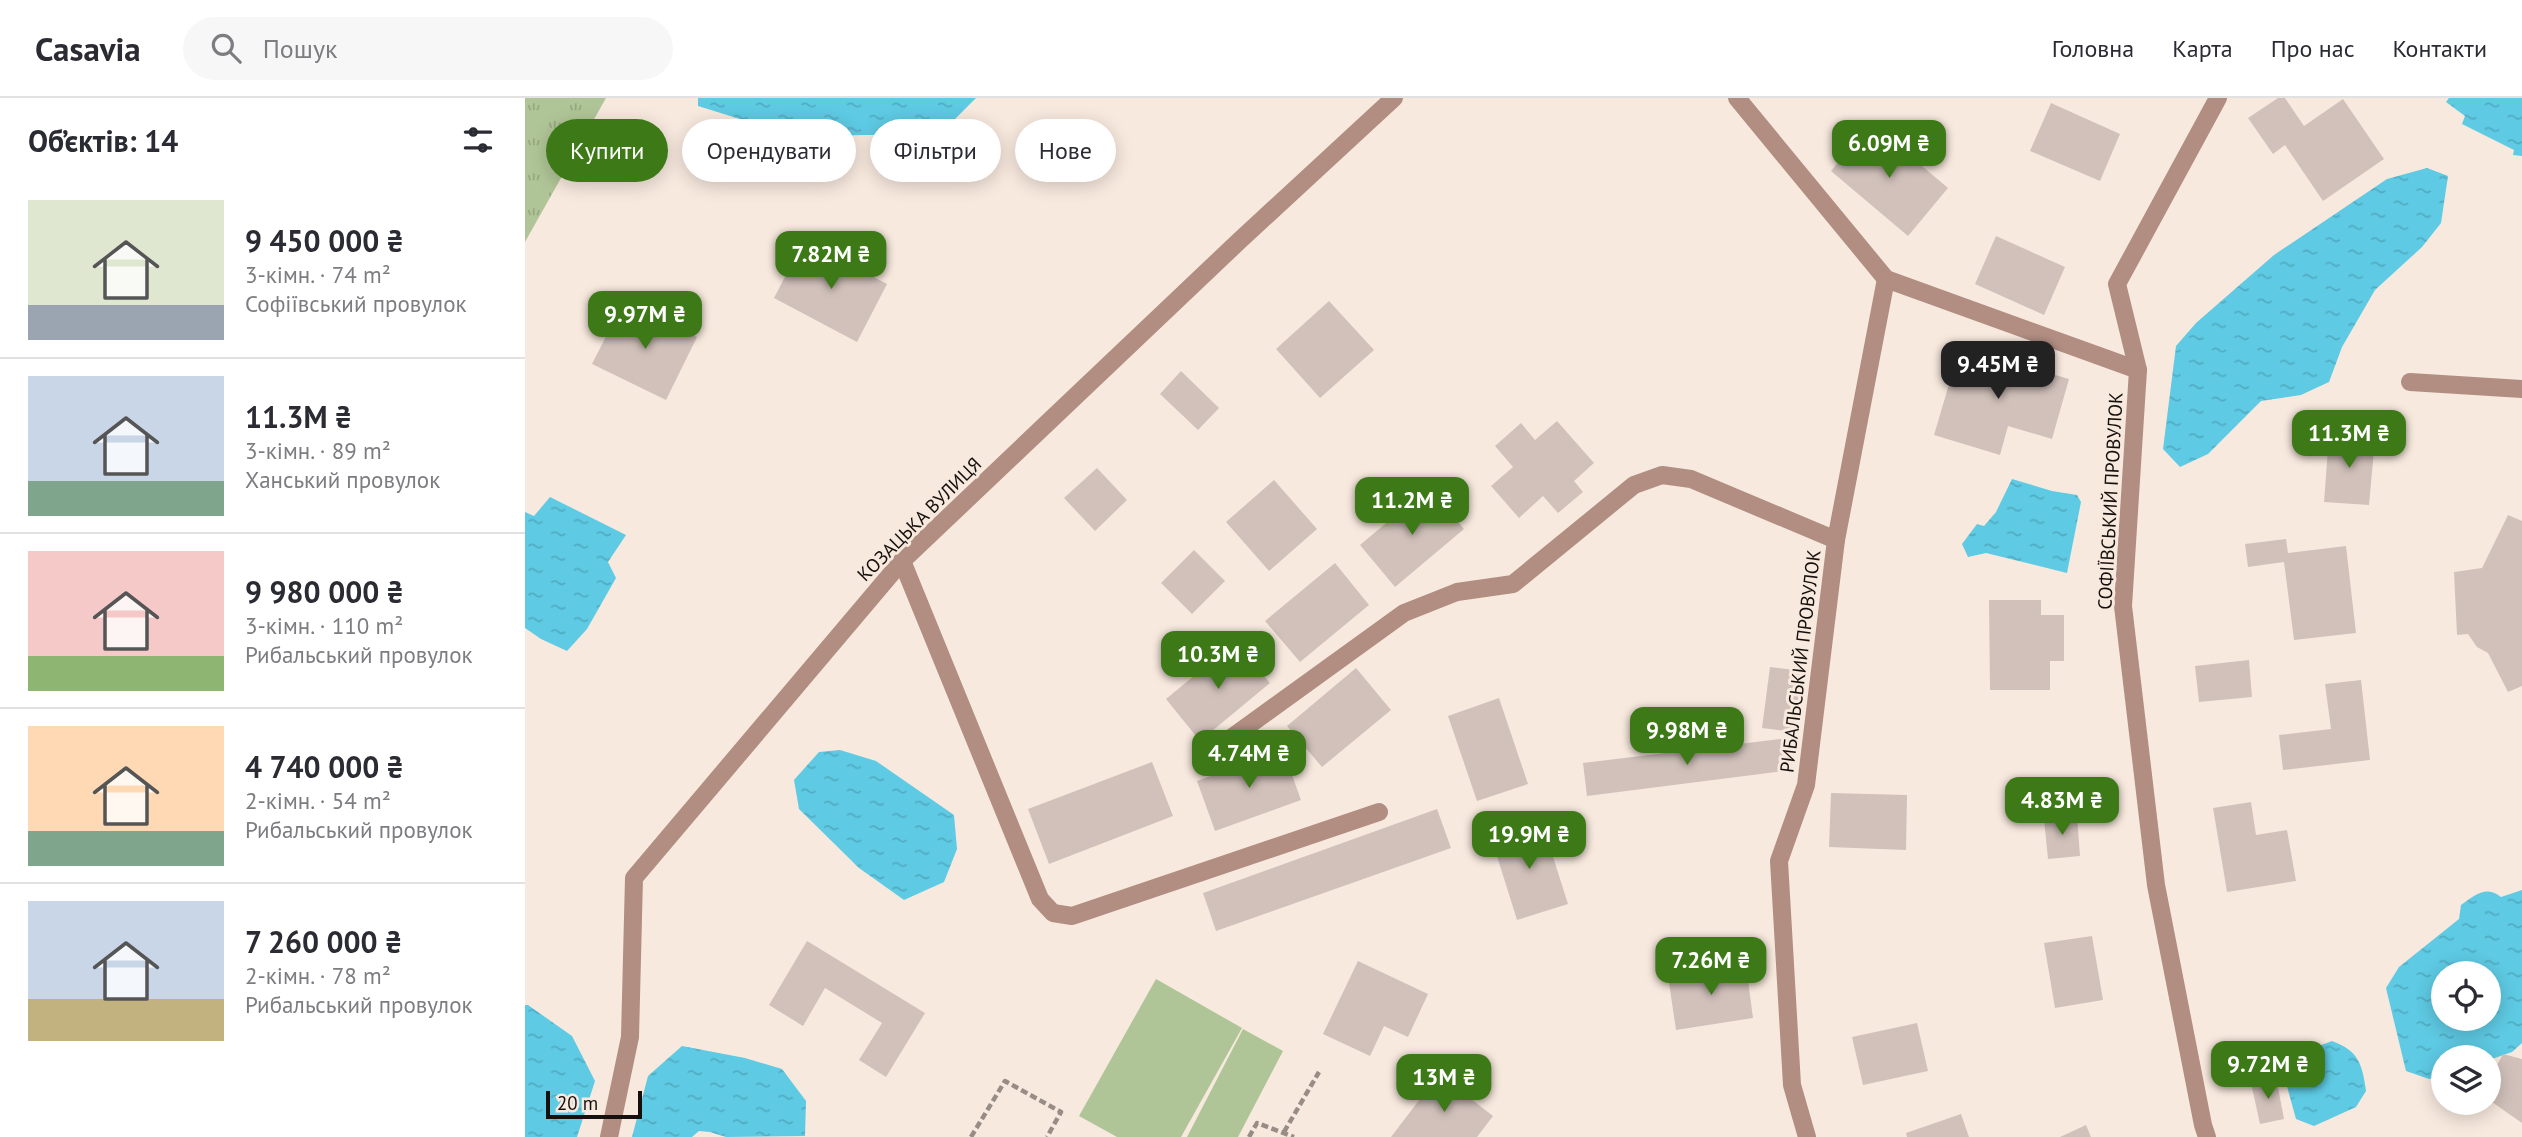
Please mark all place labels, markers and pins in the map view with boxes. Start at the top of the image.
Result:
pin: 6.09M ₴ [1824,120,1954,180]
pin: 7.82M ₴ [766,232,896,291]
pin: 9.97M ₴ [580,292,710,351]
pin: 9.45M ₴ [1933,342,2063,401]
pin: 11.3M ₴ [2284,410,2414,470]
pin: 11.2M ₴ [1347,478,1477,537]
pin: 10.3M ₴ [1153,632,1283,691]
pin: 9.98M ₴ [1622,708,1752,767]
pin: 4.74M ₴ [1184,730,1314,790]
pin: 4.83M ₴ [1997,778,2127,837]
pin: 19.9M ₴ [1464,812,1594,871]
pin: 7.26M ₴ [1646,937,1776,997]
pin: 9.72M ₴ [2203,1042,2333,1101]
pin: 13M ₴ [1395,1054,1493,1114]

